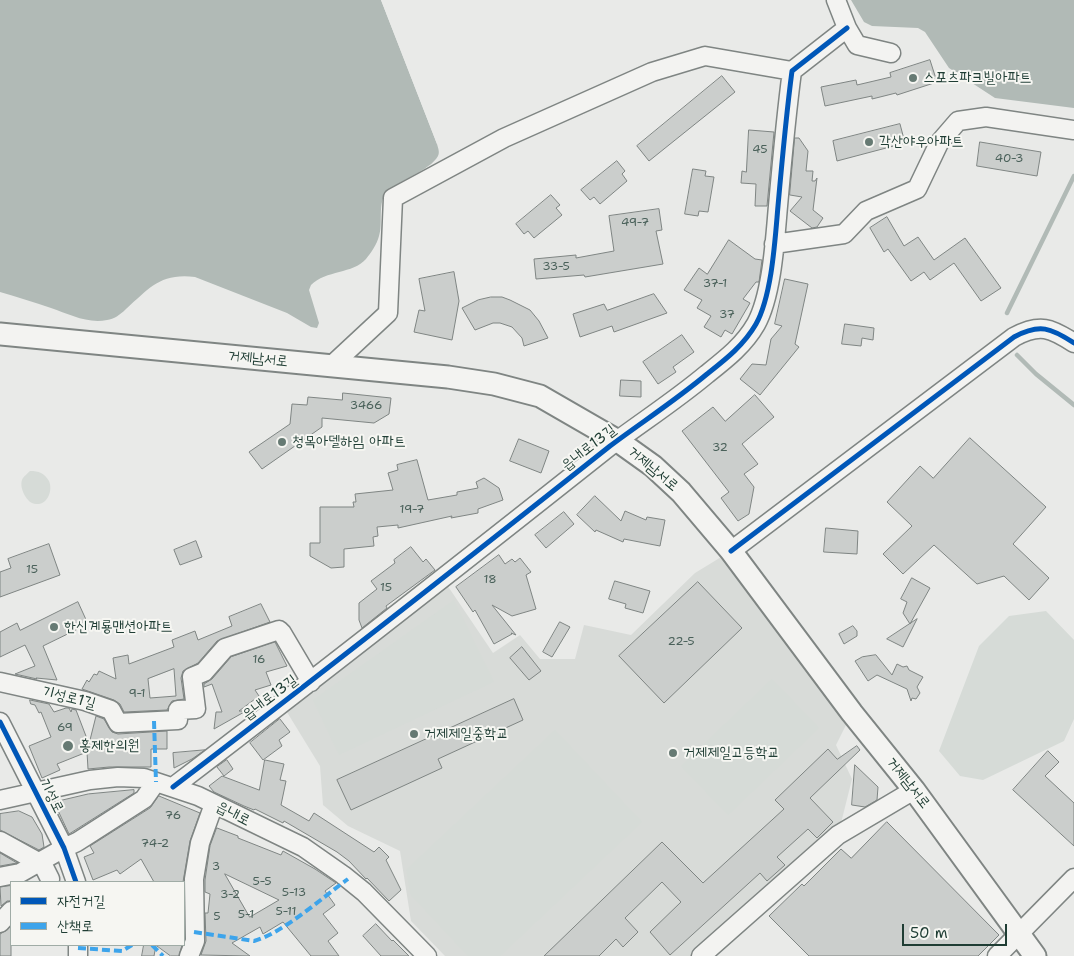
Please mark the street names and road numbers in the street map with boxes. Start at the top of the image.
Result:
street label: 거제남서로 [227,347,289,371]
street label: 읍내로13길 [558,421,620,475]
street label: 거제남서로 [624,443,682,495]
street label: 읍내로13길 [239,671,301,725]
street label: 기성로1길 [40,683,98,713]
street label: 거제남서로 [882,754,934,812]
street label: 기성로 [35,776,67,816]
street label: 읍내로 [213,798,253,830]

